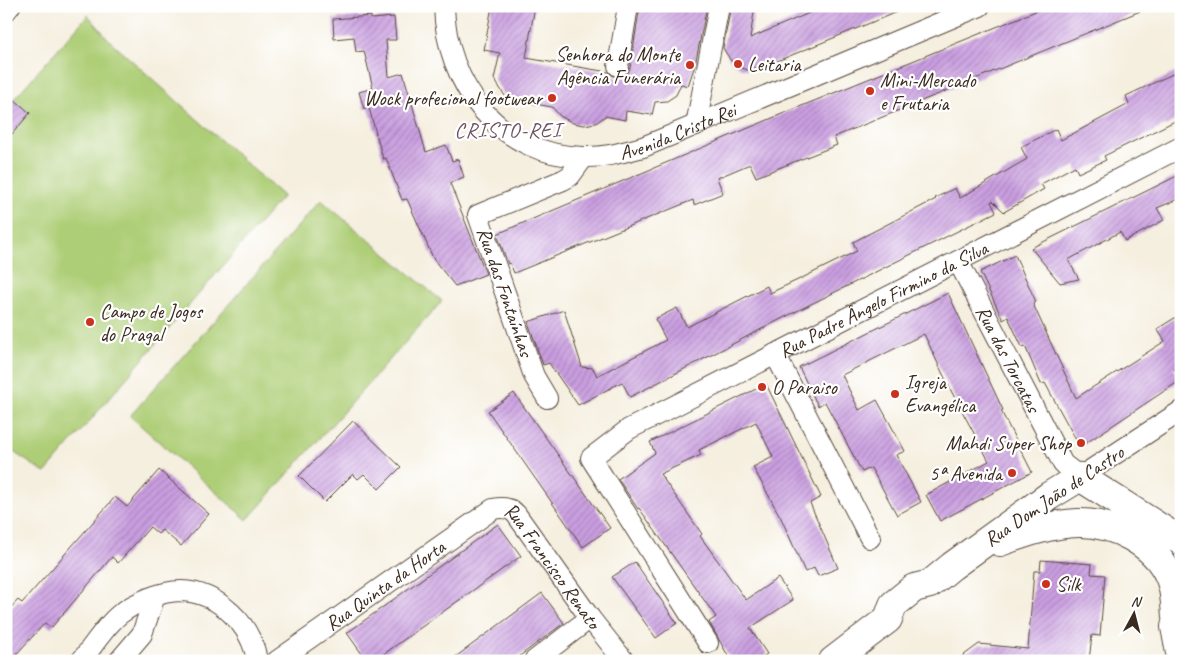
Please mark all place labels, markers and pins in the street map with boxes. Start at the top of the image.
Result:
place label: Senhora do Monte Agência Funerária [555,42,682,90]
place label: Leitaria [748,52,803,77]
marker: Leitaria [732,58,744,70]
marker: Senhora do Monte Agência Funerária [684,59,696,71]
place label: Mini-Mercado e Frutaria [880,68,977,116]
marker: Mini-Mercado e Frutaria [864,85,876,97]
place label: Wock profecional footwear [364,86,544,111]
marker: Wock profecional footwear [546,92,558,104]
place label: Campo de Jogos do Pragal [100,299,204,347]
marker: Campo de Jogos do Pragal [84,316,96,328]
place label: Igreja Evangélica [905,370,977,418]
place label: O Paraiso [772,375,838,400]
marker: O Paraiso [756,381,768,393]
marker: Igreja Evangélica [889,388,901,400]
place label: Mahdi Super Shop [946,431,1072,456]
marker: Mahdi Super Shop [1075,437,1087,449]
place label: 5ª Avenida [929,461,1004,486]
marker: 5ª Avenida [1006,467,1018,479]
place label: Silk [1056,572,1082,597]
marker: Silk [1040,578,1052,590]

